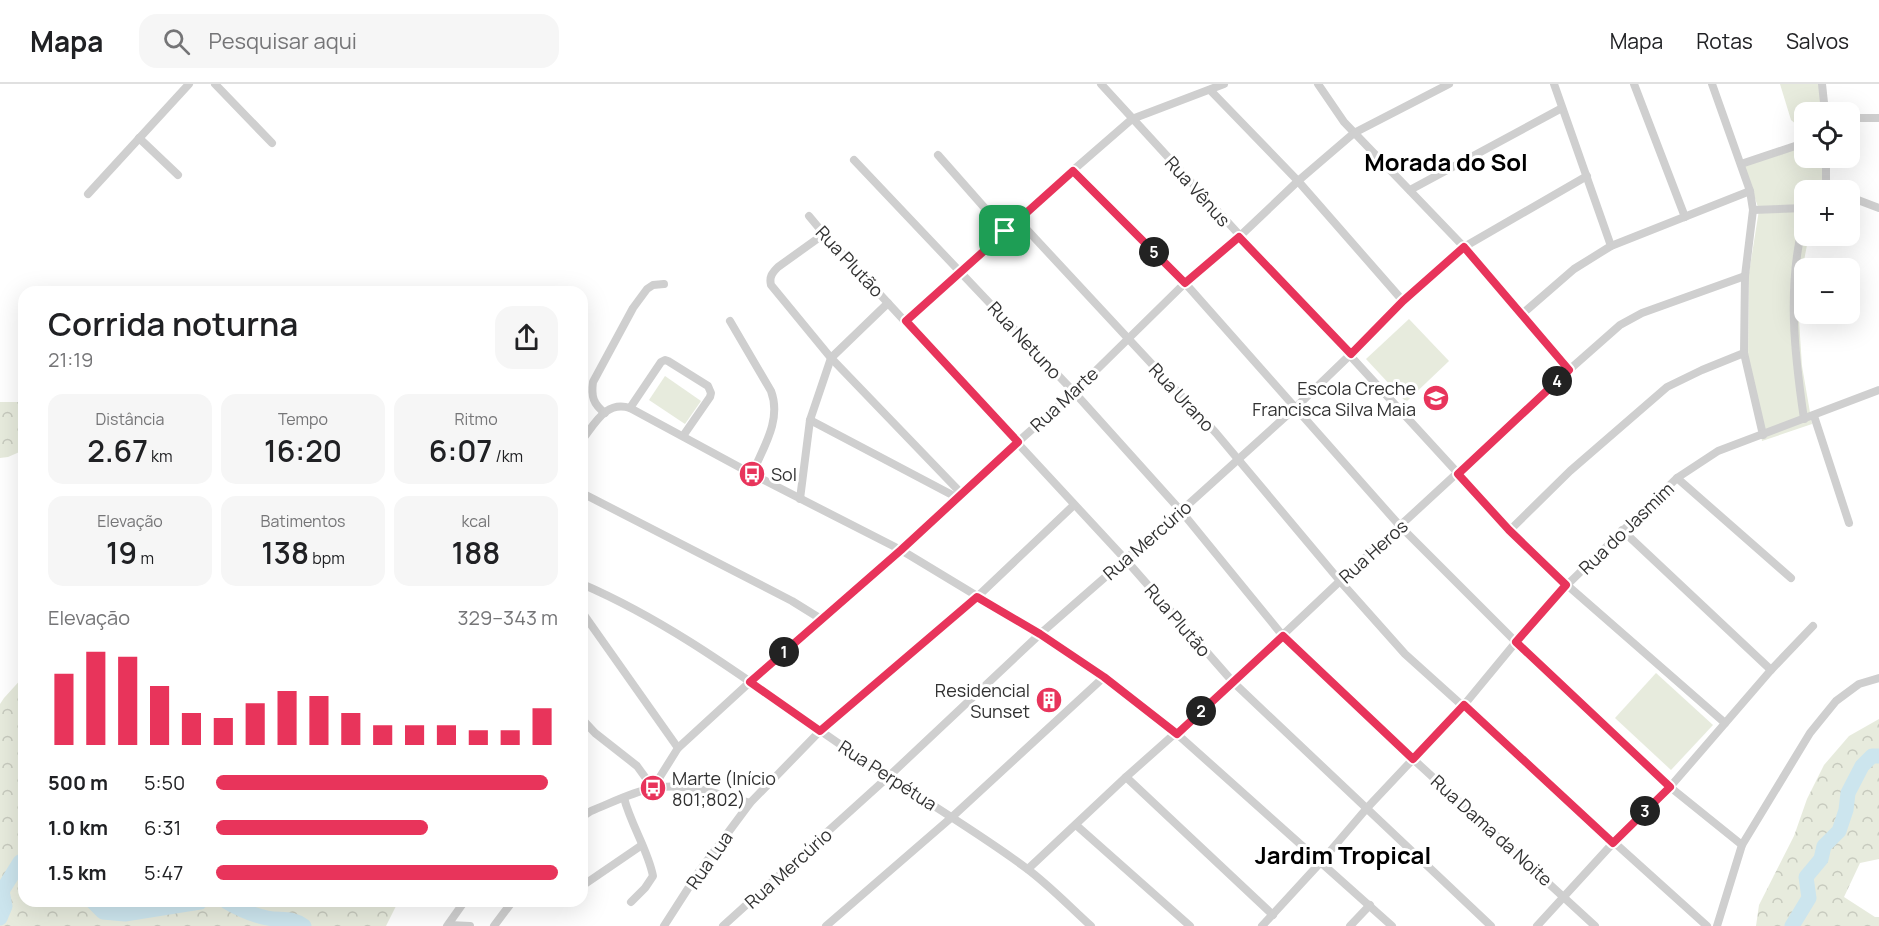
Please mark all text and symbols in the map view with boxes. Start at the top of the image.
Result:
search box [139,14,559,68]
text: Mapa [30,22,103,60]
icon: search [160,25,193,58]
text: Pesquisar aqui [208,26,357,56]
text: Mapa [1610,27,1663,55]
text: Rotas [1696,27,1753,55]
text: Salvos [1786,27,1849,55]
map controls [1794,102,1860,324]
button: locate [1794,102,1860,168]
district label: Morada do Sol [1364,145,1528,178]
street label: Rua Vênus [1160,151,1236,231]
button: + [1794,180,1860,246]
pin [979,205,1030,256]
icon: arrive [988,214,1021,247]
street label: Rua Plutão [811,220,889,302]
pin: 5 [1139,237,1169,267]
text: 5 [1149,241,1159,263]
button: − [1794,258,1860,324]
street label: Rua Netuno [983,296,1067,384]
text: Corrida noturna [48,301,298,346]
button: share [495,306,558,369]
text: 21:19 [48,346,93,373]
street label: Rua Urano [1144,357,1220,437]
street label: Rua Marte [1025,361,1103,437]
pin: 4 [1542,366,1572,396]
text: 4 [1552,370,1562,392]
place label: Escola Creche Francisca Silva Maia [1252,376,1416,421]
school or university icon: Escola Creche Francisca Silva Maia [1421,383,1451,413]
text: Distância [96,408,164,430]
text: Tempo [278,408,328,430]
text: Ritmo [454,408,498,430]
text: 2.67 [87,430,148,471]
text: 16:20 [264,430,342,471]
text: 6:07 [429,430,492,471]
text: km [148,445,173,467]
text: /km [492,445,523,467]
bus stop icon: Sol [737,459,767,489]
place label: Sol [771,462,797,486]
street label: Rua do Jasmim [1573,477,1679,579]
street label: Rua Mercúrio [1098,495,1196,585]
text: Elevação [97,510,163,532]
text: Batimentos [261,510,345,532]
text: kcal [461,510,491,532]
street label: Rua Heros [1333,514,1413,588]
text: 19 [106,532,137,573]
text: 138 [261,532,309,573]
text: 188 [452,532,500,573]
text: m [137,547,154,569]
text: bpm [309,547,345,569]
street label: Rua Plutão [1140,578,1216,662]
text: Elevação [48,604,130,631]
text: 329–343 m [457,604,558,631]
pin: 1 [769,637,799,667]
text: 1 [780,641,788,663]
place label: Residencial Sunset [935,678,1030,723]
building icon: Residencial Sunset [1034,685,1064,715]
pin: 2 [1186,696,1216,726]
text: 2 [1196,700,1206,722]
street label: Rua Perpétua [834,734,942,816]
place label: Marte (Início 801;802) [672,766,776,811]
text: 500 m [48,769,108,796]
text: 5:50 [144,769,185,796]
street label: Rua Dama da Noite [1426,769,1558,891]
bus stop icon: Marte (Início 801;802) [638,773,668,803]
pin: 3 [1630,796,1660,826]
text: 3 [1640,800,1650,822]
text: 1.0 km [48,814,108,841]
text: 6:31 [144,814,181,841]
street label: Rua Mercúrio [739,822,837,914]
street label: Rua Lua [680,826,738,894]
district label: Jardim Tropical [1255,838,1431,871]
text: 1.5 km [48,859,107,886]
text: 5:47 [144,859,183,886]

